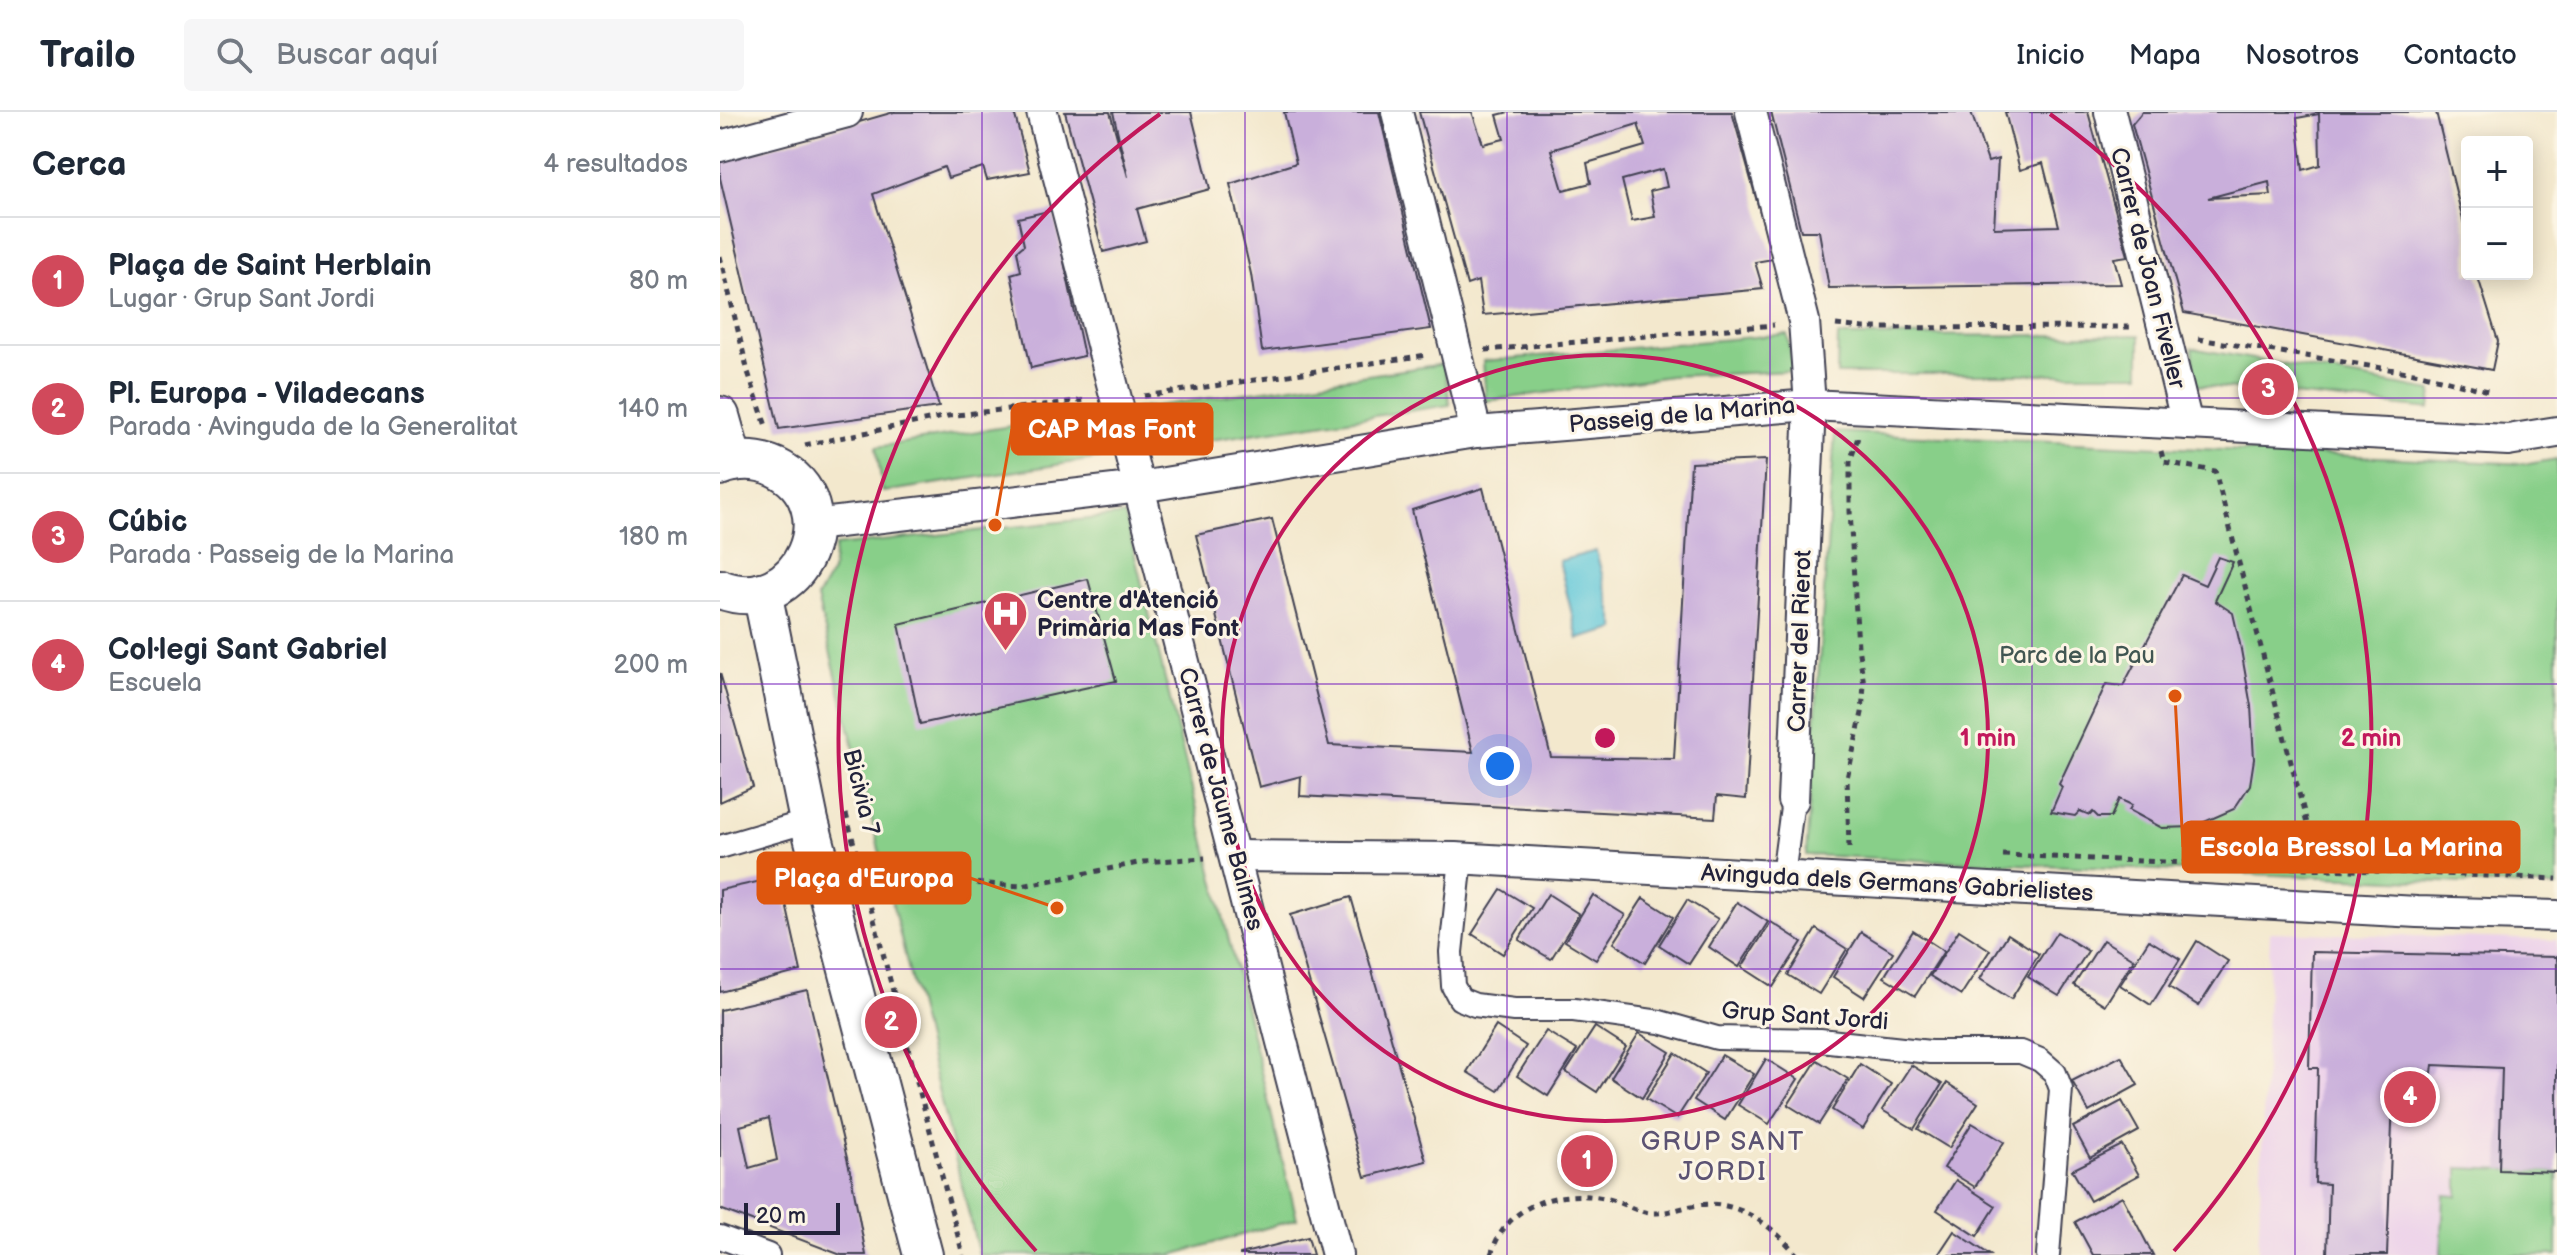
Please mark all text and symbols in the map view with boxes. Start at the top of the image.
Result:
search box [184,19,744,91]
text: Trailo [40,33,136,78]
icon: search [212,33,256,77]
text: Buscar aquí [276,37,438,73]
text: Inicio [2016,39,2085,72]
text: Mapa [2129,39,2201,72]
text: Nosotros [2245,39,2359,72]
text: Contacto [2403,39,2517,72]
map controls [2461,136,2533,280]
button: + [2461,136,2533,208]
text: Cerca [32,144,127,185]
street label: Carrer de Joan Fiveller [2104,144,2192,392]
text: 4 resultados [543,149,688,180]
button: − [2461,208,2533,280]
text: Plaça de Saint Herblain [108,248,432,284]
text: 1 [53,266,63,297]
text: 80 m [629,266,688,297]
text: Lugar · Grup Sant Jordi [108,284,375,315]
pin: 3 [2242,359,2294,419]
text: Pl. Europa - Viladecans [108,376,425,412]
street label: Passeig de la Marina [1568,391,1796,439]
text: 2 [50,394,66,425]
text: 140 m [618,394,688,425]
callout: CAP Mas Font [1012,404,1212,454]
text: Parada · Avinguda de la Generalitat [108,412,518,443]
text: CAP Mas Font [1028,415,1196,446]
text: Cúbic [108,504,187,540]
text: 3 [50,522,66,553]
text: 180 m [619,522,688,553]
text: Parada · Passeig de la Marina [108,540,454,571]
street label: Carrer del Rierot [1782,549,1818,733]
place label: Centre d'Atenció Primària Mas Font [1037,586,1239,643]
hospital icon: Centre d'Atenció Primària Mas Font [982,590,1030,653]
text: Col·legi Sant Gabriel [108,632,387,668]
park label: Parc de la Pau [1999,641,2155,670]
text: 4 [50,650,66,681]
text: 200 m [614,650,688,681]
street label: Carrer de Jaume Balmes [1172,664,1270,934]
text: Escuela [108,668,202,699]
centre of rings [1591,724,1619,752]
text: 1 min [1960,724,2016,753]
text: 2 min [2341,724,2401,753]
street label: Bicivia 7 [836,746,886,838]
your location [1480,746,1520,786]
callout: Escola Bressol La Marina [2183,822,2519,872]
text: Escola Bressol La Marina [2199,833,2503,864]
callout: Plaça d'Europa [758,853,970,903]
street label: Avinguda dels Germans Gabrielistes [1700,858,2094,908]
text: Plaça d'Europa [774,864,954,895]
pin: 2 [865,992,917,1052]
street label: Grup Sant Jordi [1720,996,1890,1036]
pin: 4 [2384,1067,2436,1127]
district label: GRUP SANT JORDI [1641,1127,1805,1188]
pin: 1 [1561,1131,1613,1191]
scale bar [744,1199,840,1235]
text: 20 m [756,1203,806,1230]

